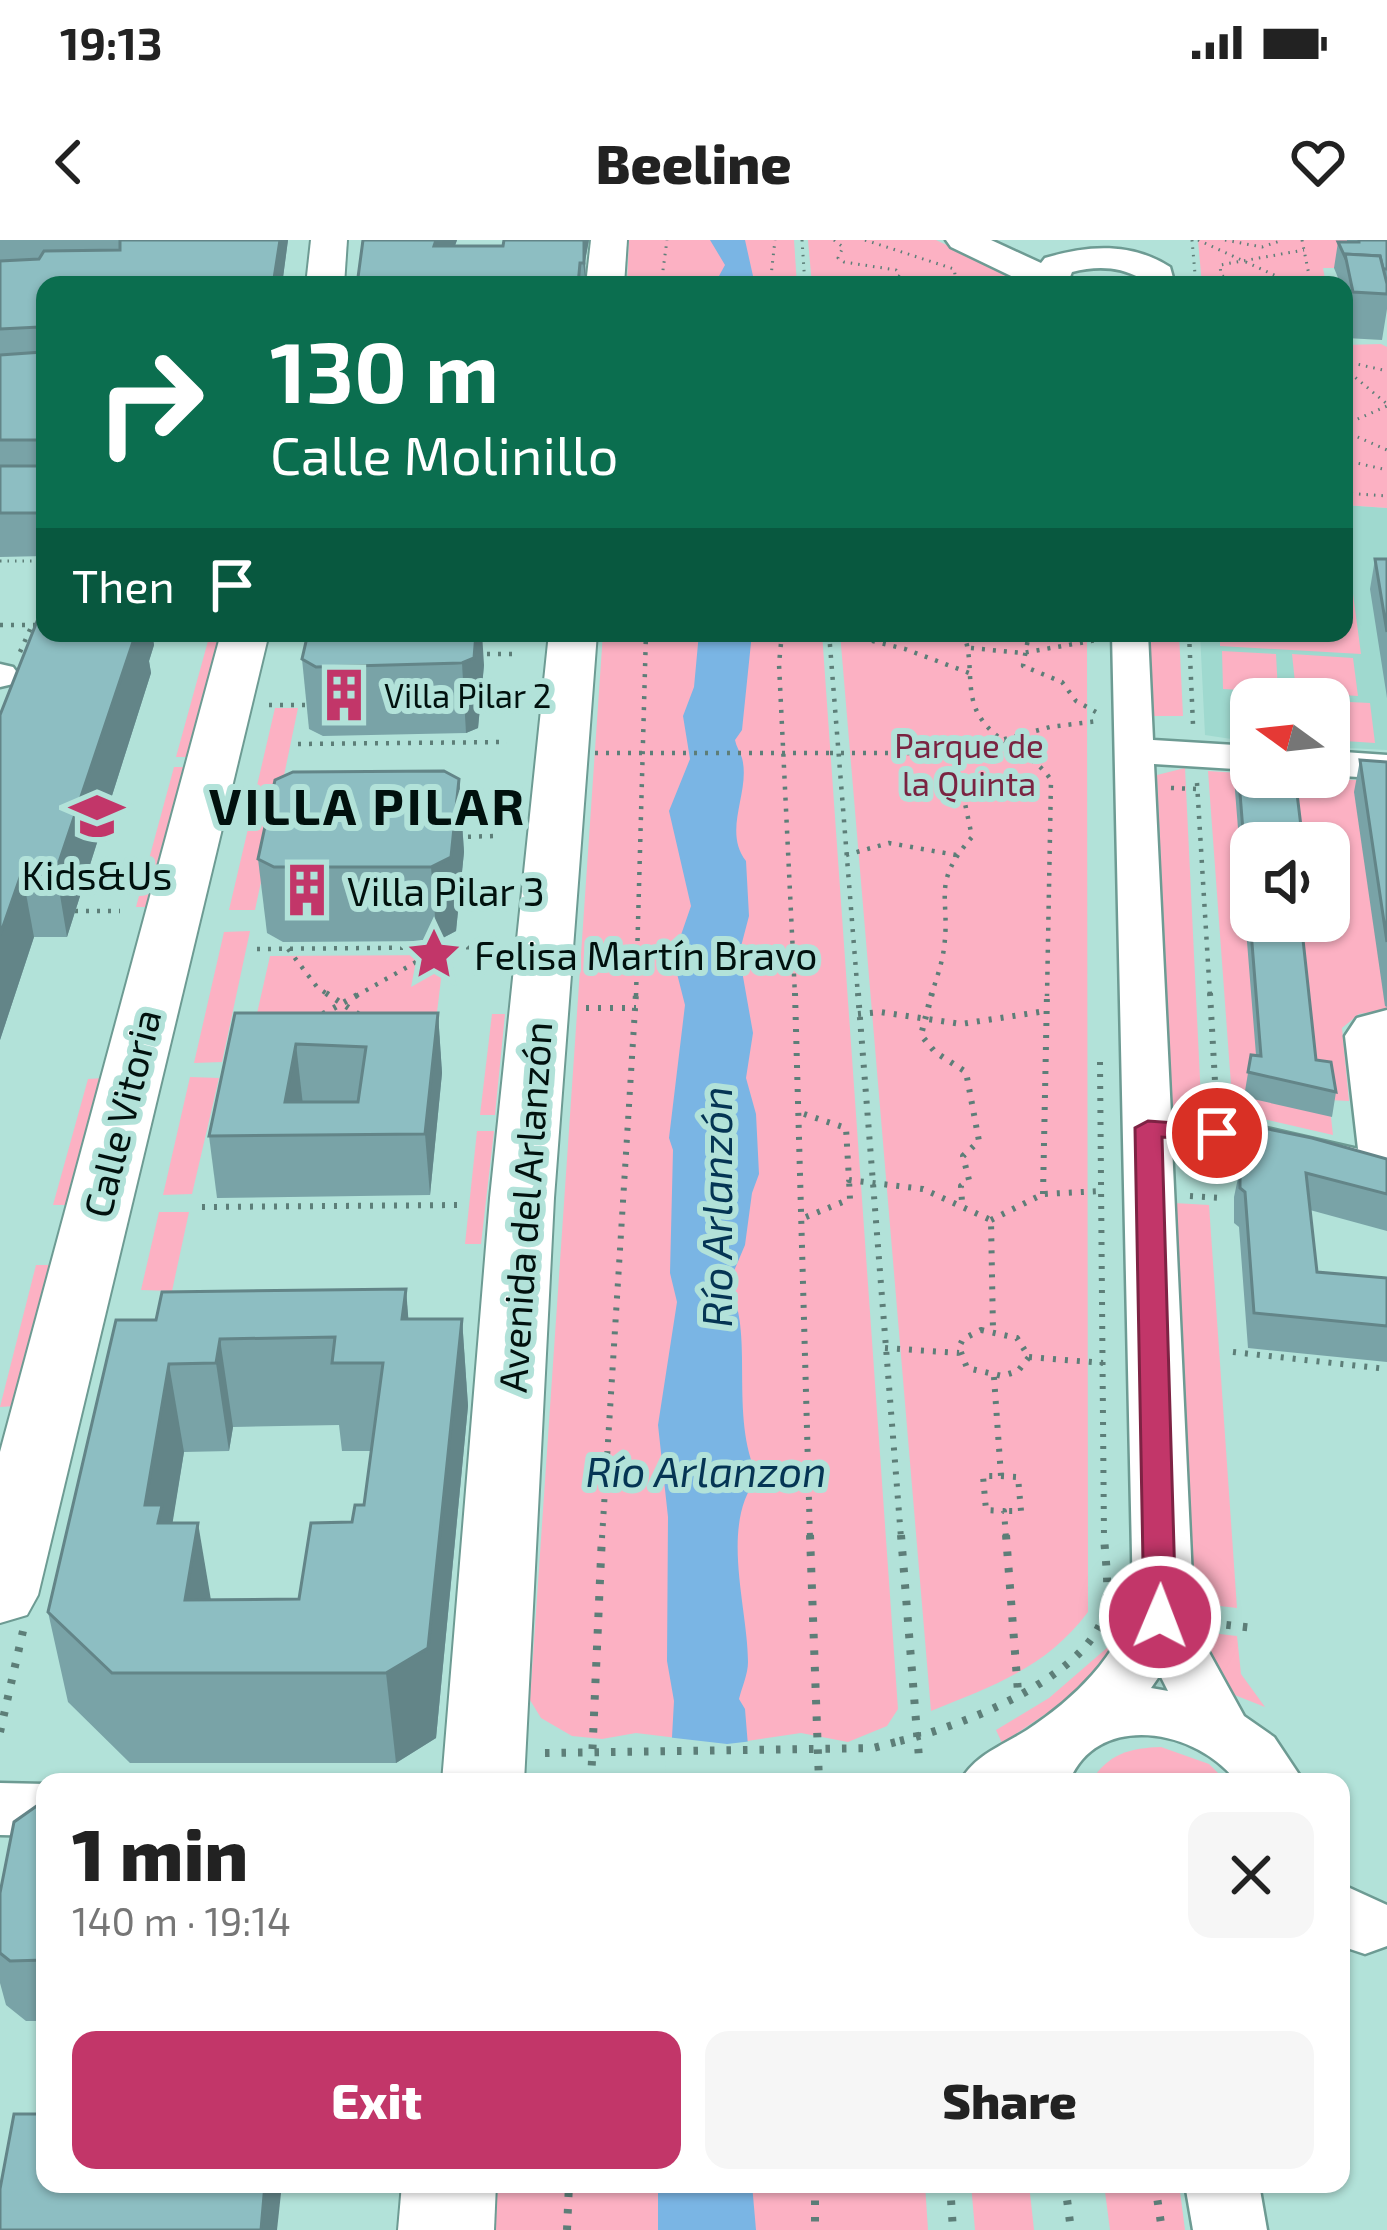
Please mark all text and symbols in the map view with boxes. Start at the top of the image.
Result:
text: 19:13 [60,15,163,69]
icon: back [36,129,102,195]
icon: heart [1285,129,1351,195]
text: Beeline [595,130,792,195]
text: 130 m [270,319,499,420]
icon: right [72,324,228,480]
text: Calle Molinillo [270,421,619,486]
icon: arrive [199,552,265,618]
text: Then [72,558,175,612]
building icon: Villa Pilar 2 [315,666,373,724]
place label: Villa Pilar 2 [384,675,551,715]
north arrow [1230,678,1350,798]
map controls [1230,678,1350,942]
park label: Parque de la Quinta [894,725,1044,803]
district label: VILLA PILAR [209,774,527,835]
school or university icon: Kids&Us [68,787,126,845]
button: sound [1230,822,1350,942]
place label: Kids&Us [22,851,172,898]
building icon: Villa Pilar 3 [278,861,336,919]
place label: Villa Pilar 3 [347,867,545,914]
place icon: Felisa Martín Bravo [405,925,463,983]
place label: Felisa Martín Bravo [474,931,818,978]
street label: Calle Vitoria [72,1004,170,1222]
street label: Avenida del Arlanzón [488,1020,560,1394]
pin [1166,1082,1268,1184]
water label: Río Arlanzón [690,1087,740,1327]
icon: arrive [1184,1100,1250,1166]
water label: Río Arlanzon [586,1445,826,1495]
position arrow [1097,1554,1223,1680]
text: 1 min [72,1809,248,1895]
button: close [1188,1812,1314,1938]
text: 140 m · 19:14 [72,1897,291,1944]
button: Exit [72,2031,681,2169]
button: Share [705,2031,1314,2169]

